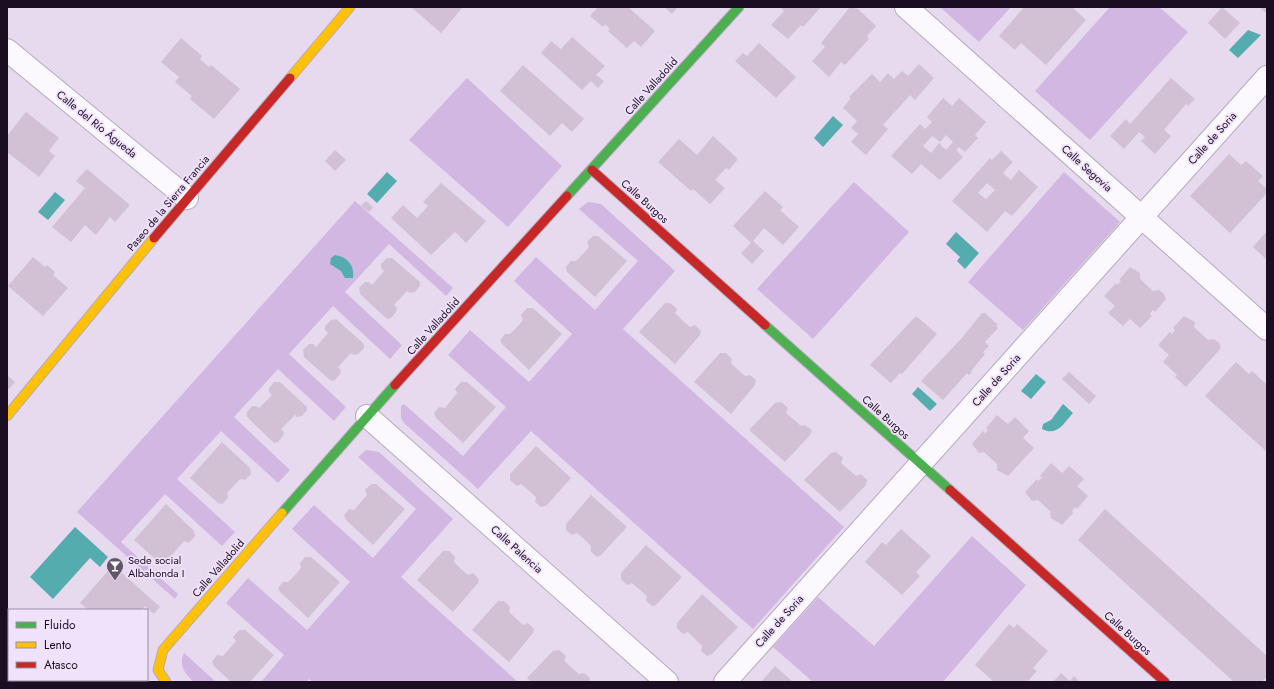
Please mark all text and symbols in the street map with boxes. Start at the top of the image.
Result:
street label: Calle Valladolid [621,54,681,118]
street label: Calle del Río Águeda [53,86,141,162]
street label: Calle de Soria [1184,108,1240,168]
street label: Calle Segovia [1058,141,1116,195]
street label: Paseo de la Sierra Francia [123,152,213,254]
street label: Calle Burgos [618,175,673,227]
street label: Calle Valladolid [403,294,463,358]
street label: Calle de Soria [968,350,1024,410]
street label: Calle Burgos [859,391,914,443]
street label: Calle Palencia [487,521,547,577]
street label: Calle Valladolid [188,535,248,601]
place label: Sede social Albahonda I [128,552,184,581]
bar icon: Sede social Albahonda I [105,556,125,581]
street label: Calle de Soria [751,591,807,651]
street label: Calle Burgos [1101,607,1156,659]
legend [8,609,148,681]
text: Fluido [44,616,76,634]
text: Lento [44,636,72,654]
text: Atasco [44,656,78,674]

